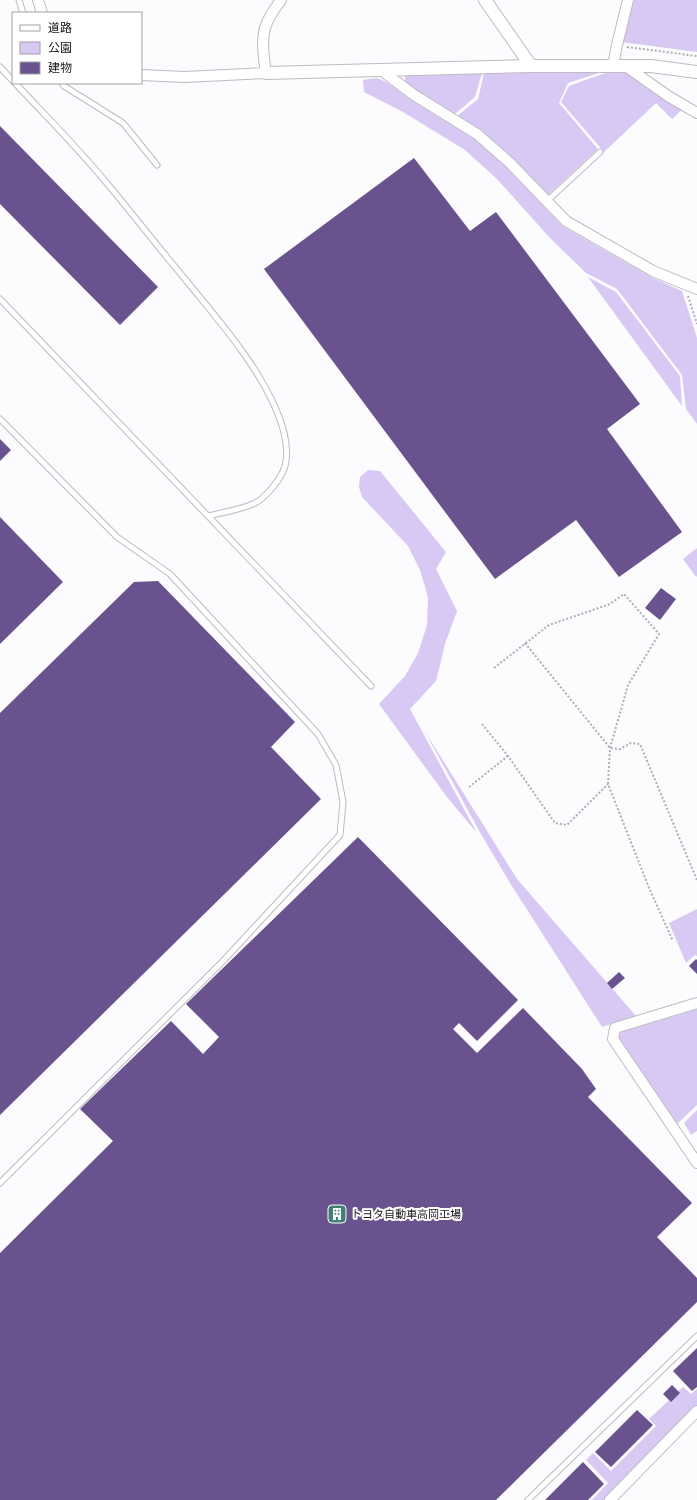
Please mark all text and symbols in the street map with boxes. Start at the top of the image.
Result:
legend [12,12,142,84]
text: 道路 [48,20,72,35]
text: 公園 [48,40,72,55]
text: 建物 [48,60,72,75]
building icon: トヨタ自動車高岡工場 [326,1203,348,1225]
place label: トヨタ自動車高岡工場 [351,1207,461,1221]

